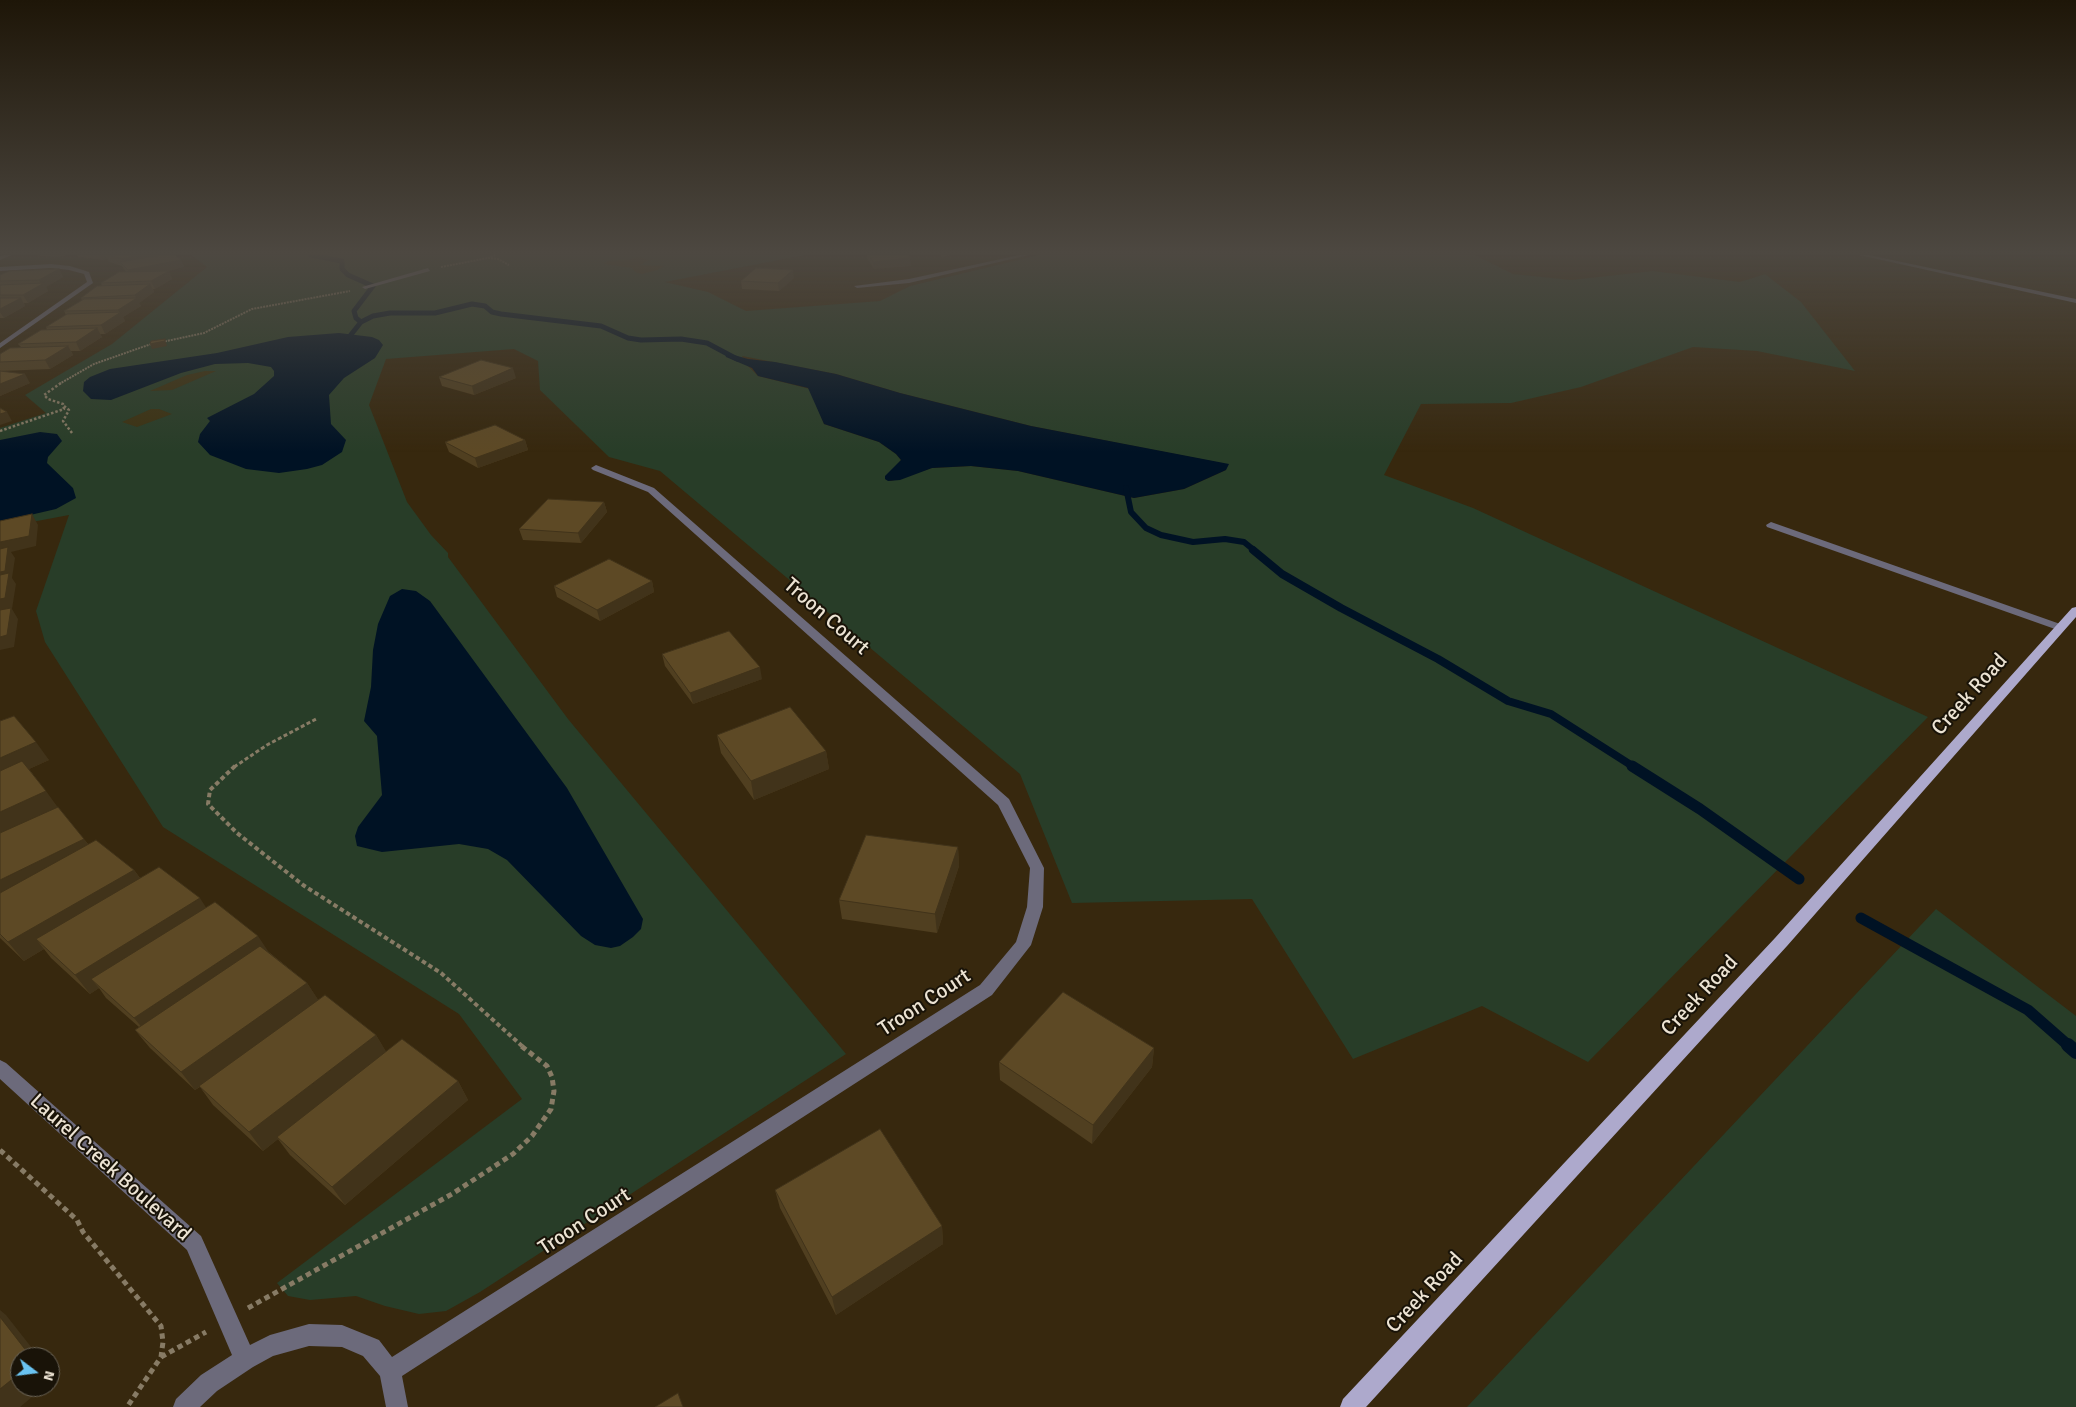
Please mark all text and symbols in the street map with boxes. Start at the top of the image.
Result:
street label: Troon Court [778,573,874,661]
street label: Creek Road [1927,649,2013,741]
street label: Creek Road [1656,950,1744,1042]
street label: Troon Court [874,964,976,1042]
street label: Laurel Creek Boulevard [24,1089,196,1247]
street label: Troon Court [534,1183,636,1261]
street label: Creek Road [1381,1247,1469,1339]
north arrow [10,1347,60,1397]
text: N [40,1369,58,1383]

